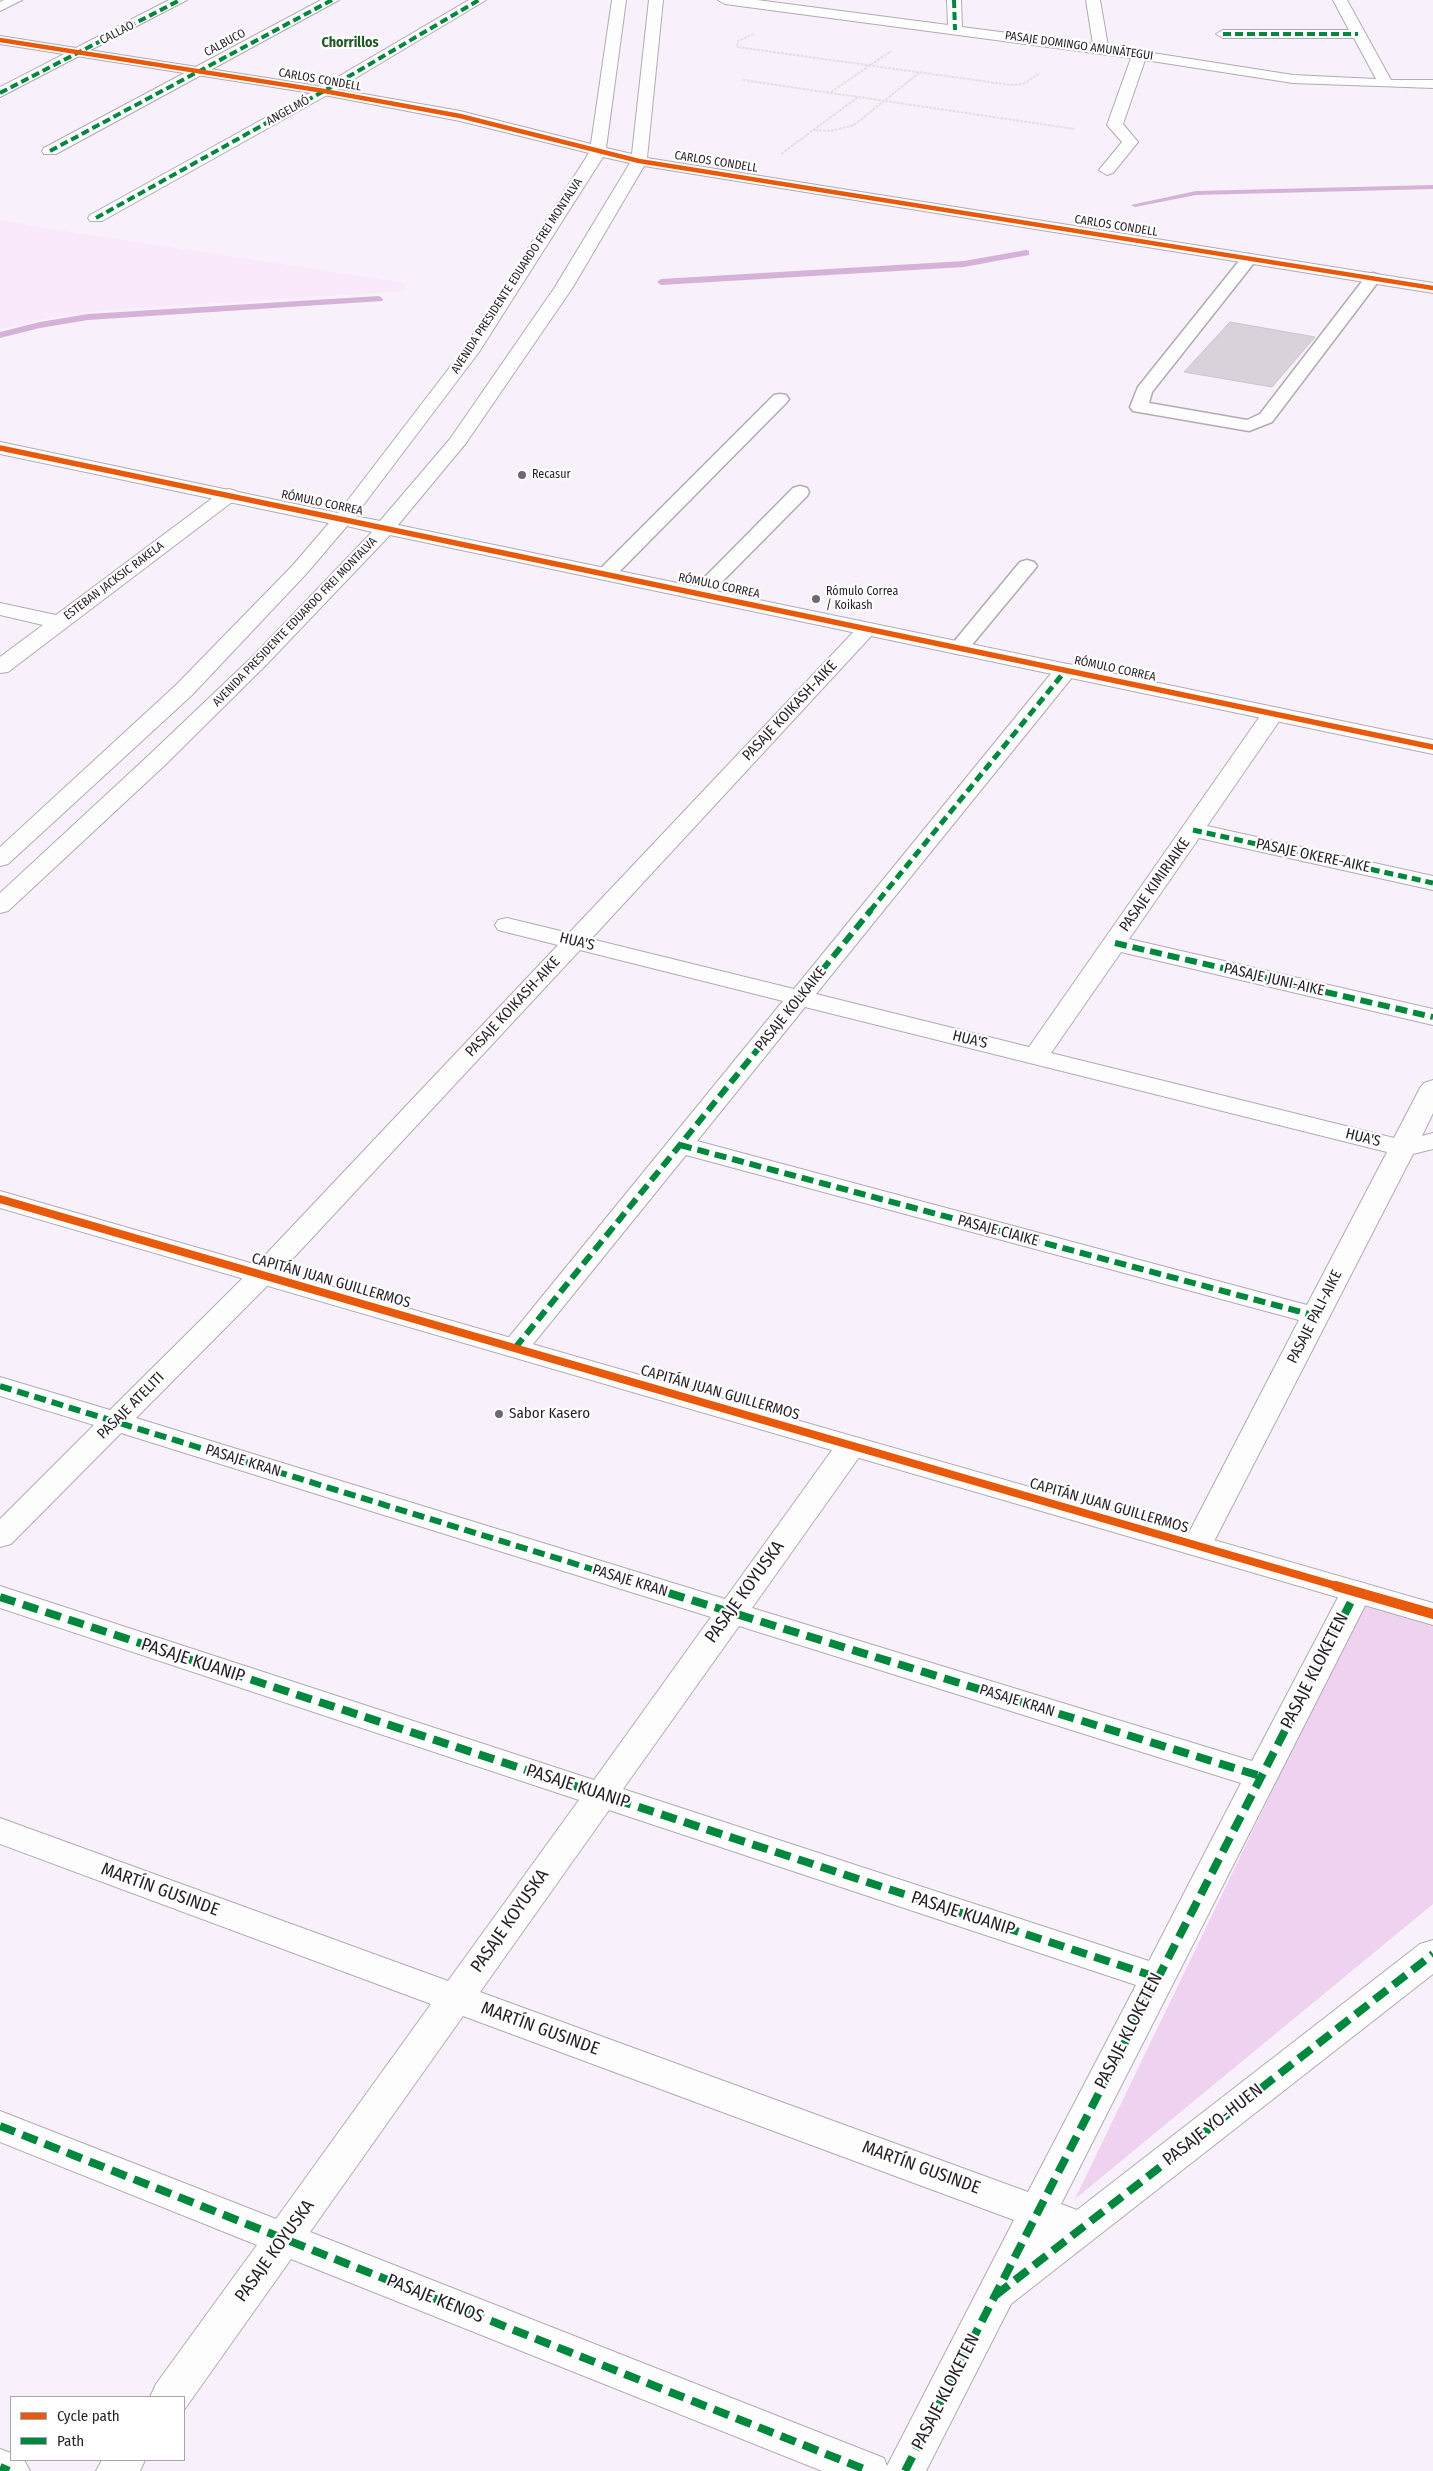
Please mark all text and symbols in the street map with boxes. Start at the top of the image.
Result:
street label: CALLAO [97,18,137,48]
street label: CALBUCO [202,26,248,60]
street label: PASAJE DOMINGO AMUNÁTEGUI [1004,28,1154,64]
district label: Chorrillos [321,35,379,51]
street label: CARLOS CONDELL [277,66,363,94]
street label: ANGELMÓ [264,93,312,129]
street label: CARLOS CONDELL [673,148,759,176]
street label: AVENIDA PRESIDENTE EDUARDO FREI MONTALVA [448,176,586,376]
street label: CARLOS CONDELL [1073,212,1159,240]
place label: Recasur [532,468,571,482]
marker: Recasur [516,469,528,481]
street label: RÓMULO CORREA [280,487,364,519]
street label: AVENIDA PRESIDENTE EDUARDO FREI MONTALVA [210,534,380,710]
street label: ESTEBAN JACKSIC RAKELA [61,539,167,623]
street label: RÓMULO CORREA [677,570,761,602]
place label: Rómulo Correa / Koikash [826,585,898,613]
marker: Rómulo Correa / Koikash [810,593,822,605]
street label: RÓMULO CORREA [1073,653,1157,685]
street label: PASAJE KOIKASH-AIKE [739,657,841,765]
street label: PASAJE KIMIRIAIKE [1116,835,1194,935]
street label: PASAJE OKERE-AIKE [1254,835,1372,877]
street label: HUA'S [558,929,596,955]
street label: PASAJE KOIKASH-AIKE [462,953,564,1061]
street label: PASAJE JUNI-AIKE [1222,960,1326,1000]
street label: PASAJE KOLKAIKE [752,963,830,1055]
street label: HUA'S [951,1027,989,1053]
street label: HUA'S [1344,1125,1382,1151]
street label: PASAJE CIAIKE [956,1212,1040,1250]
street label: CAPITÁN JUAN GUILLERMOS [249,1250,413,1312]
street label: PASAJE PALI-AIKE [1284,1267,1346,1367]
street label: CAPITÁN JUAN GUILLERMOS [638,1362,802,1424]
street label: PASAJE ATELITI [94,1369,168,1443]
place label: Sabor Kasero [509,1405,590,1423]
marker: Sabor Kasero [493,1408,505,1420]
street label: PASAJE KRAN [203,1441,283,1481]
street label: CAPITÁN JUAN GUILLERMOS [1027,1475,1191,1537]
street label: PASAJE KOYUSKA [701,1537,789,1647]
street label: PASAJE KRAN [590,1561,670,1601]
street label: PASAJE KLOKETEN [1276,1609,1354,1733]
street label: PASAJE KUANIP [138,1634,248,1688]
street label: PASAJE KRAN [977,1681,1057,1721]
street label: PASAJE KUANIP [523,1760,633,1814]
street label: MARTÍN GUSINDE [98,1859,222,1921]
street label: PASAJE KOYUSKA [466,1865,554,1977]
street label: PASAJE KUANIP [908,1887,1018,1941]
street label: PASAJE KLOKETEN [1090,1969,1168,2093]
street label: MARTÍN GUSINDE [478,1998,602,2060]
street label: PASAJE YO-HUEN [1159,2079,1267,2171]
street label: MARTÍN GUSINDE [859,2137,983,2199]
street label: PASAJE KOYUSKA [231,2196,319,2306]
street label: PASAJE KENOS [383,2270,487,2328]
street label: PASAJE KLOKETEN [907,2330,985,2454]
legend [10,2396,185,2461]
text: Cycle path [57,2407,120,2425]
text: Path [57,2432,84,2450]

